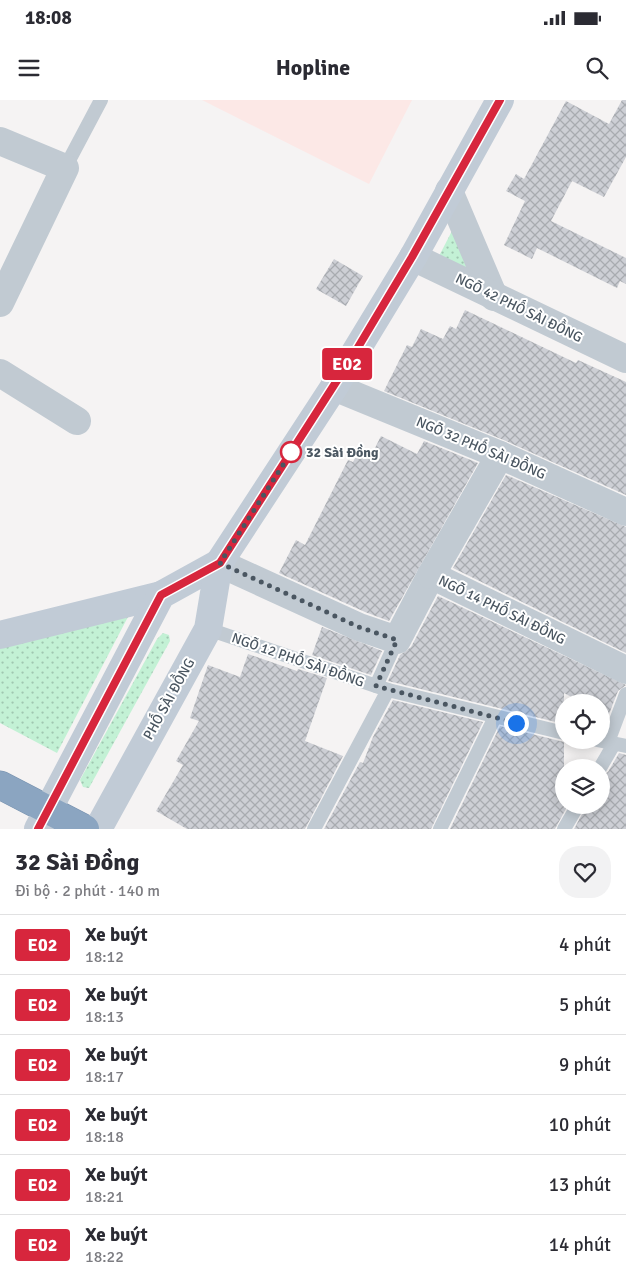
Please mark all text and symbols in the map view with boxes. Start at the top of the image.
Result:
text: 18:08 [25,6,72,30]
icon: menu [15,54,43,82]
text: Hopline [276,54,350,81]
icon: search [583,54,611,82]
street label: NGÕ 42 PHỐ SÀI ĐỒNG [453,268,586,346]
line badge: E02 [318,348,376,380]
text: E02 [332,353,362,375]
street label: NGÕ 32 PHỐ SÀI ĐỒNG [414,411,549,483]
marker: 32 Sài Đồng [280,441,302,463]
place label: 32 Sài Đồng [306,444,379,461]
street label: NGÕ 14 PHỐ SÀI ĐỒNG [436,570,569,648]
street label: NGÕ 12 PHỐ SÀI ĐỒNG [229,627,367,691]
street label: PHỐ SÀI ĐỒNG [138,654,198,743]
map controls [555,694,610,814]
button: locate [555,694,610,749]
your location [504,711,529,736]
button: layers [555,759,610,814]
button: heart [559,846,611,898]
text: 32 Sài Đồng [15,847,139,877]
text: Đi bộ · 2 phút · 140 m [15,881,160,901]
text: Xe buýt [85,923,148,947]
text: 4 phút [559,933,611,957]
text: E02 [28,934,57,956]
text: 18:12 [85,947,124,967]
text: Xe buýt [85,983,148,1007]
text: 5 phút [559,993,611,1017]
text: E02 [28,994,57,1016]
text: 18:13 [85,1007,124,1027]
text: Xe buýt [85,1043,148,1067]
text: 9 phút [559,1053,611,1077]
text: E02 [28,1054,57,1076]
text: 18:17 [85,1067,124,1087]
text: Xe buýt [85,1103,148,1127]
text: 10 phút [549,1113,611,1137]
text: E02 [28,1114,57,1136]
text: 18:18 [85,1127,124,1147]
text: Xe buýt [85,1163,148,1187]
text: 13 phút [549,1173,611,1197]
text: E02 [28,1174,57,1196]
text: 18:21 [85,1187,124,1207]
text: Xe buýt [85,1223,148,1247]
text: 14 phút [549,1233,611,1257]
text: E02 [28,1234,57,1256]
text: 18:22 [85,1247,124,1267]

